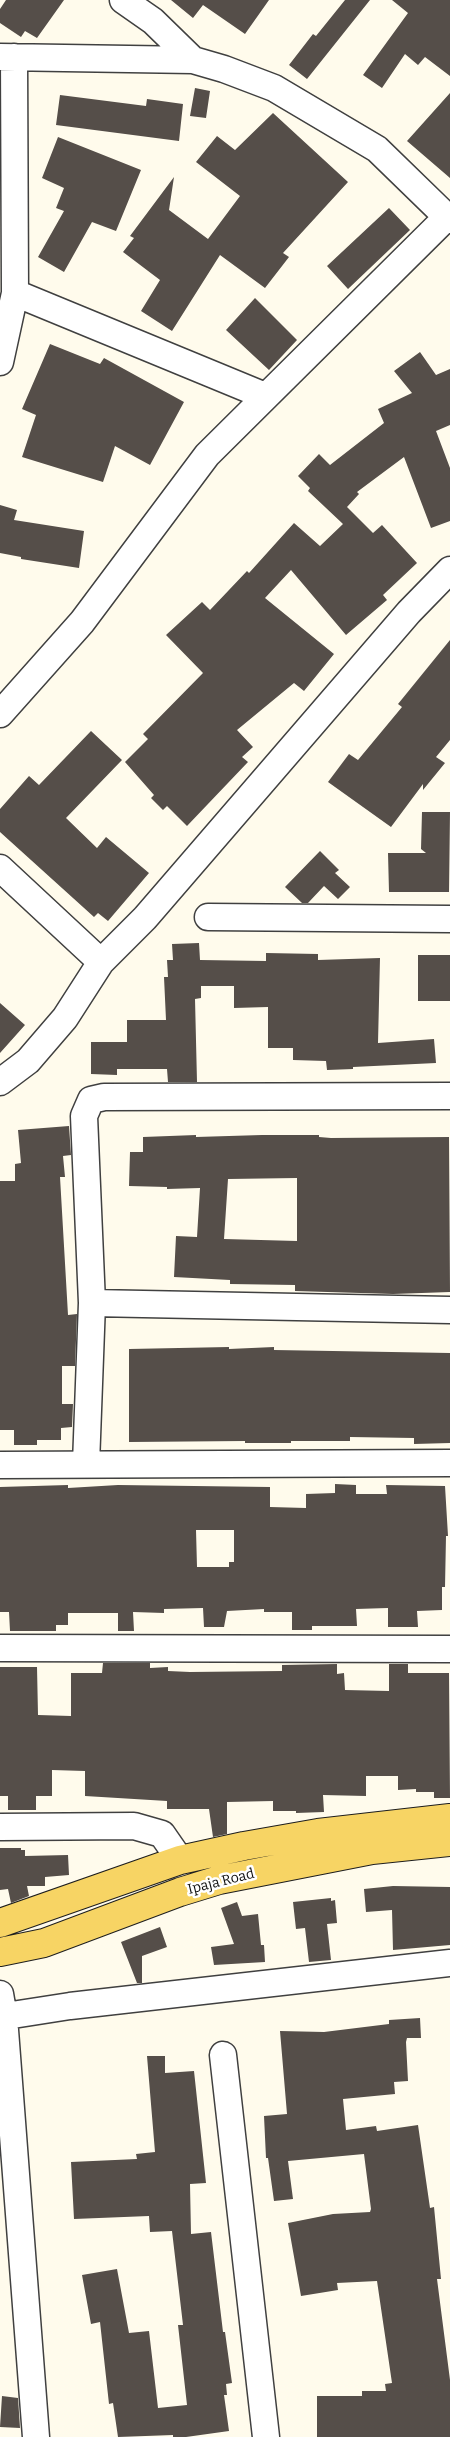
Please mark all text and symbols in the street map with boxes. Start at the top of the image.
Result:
street label: Ipaja Road [186,1866,256,1898]

